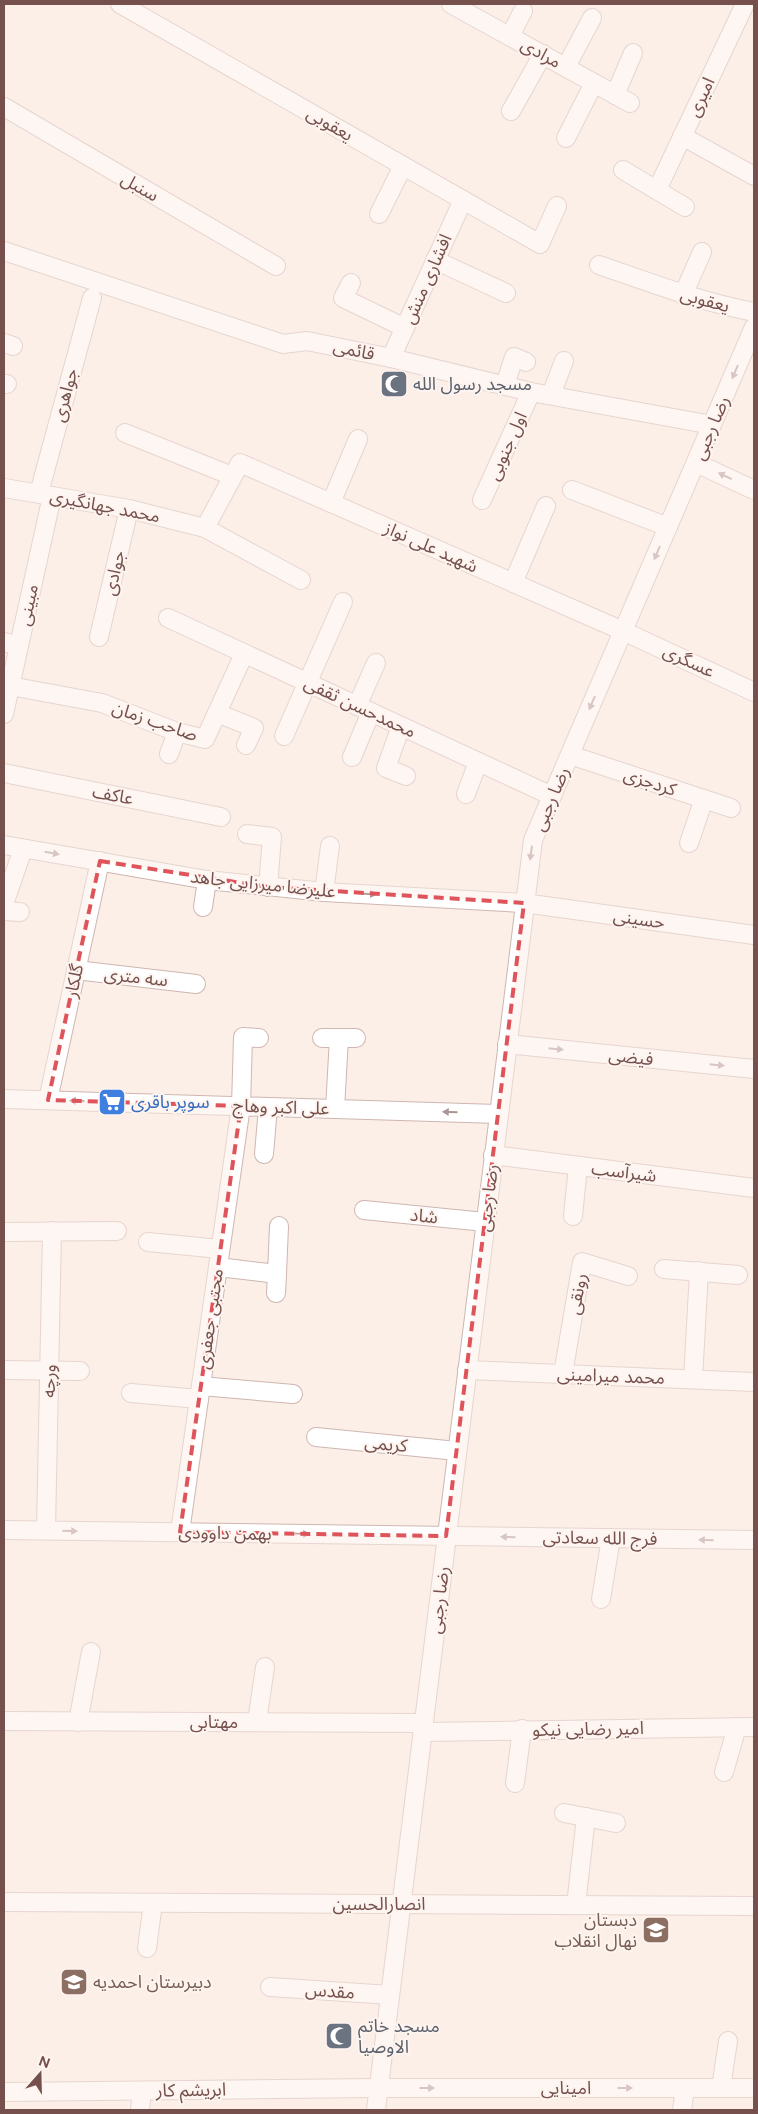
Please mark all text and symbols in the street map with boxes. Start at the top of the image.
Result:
street label: مرادی [517,33,565,73]
street label: امیری [682,74,720,120]
street label: یعقوبی [303,102,357,146]
street label: سنبل [117,168,163,206]
street label: افشاری منش [397,231,457,327]
street label: یعقوبی [678,283,732,317]
street label: قائمی [331,335,377,365]
one-way arrow [730,365,738,379]
street label: جواهری [47,366,83,424]
mosque icon: مسجد رسول الله [379,369,409,399]
place label: مسجد رسول الله [413,373,532,395]
street label: رضا رجبی [688,392,734,464]
street label: اول جنوبی [482,408,532,484]
one-way arrow [718,472,732,480]
street label: محمد جهانگیری [48,485,162,527]
street label: شهید علی نواز [380,516,481,577]
one-way arrow [652,546,660,561]
street label: جوادی [98,548,130,598]
street label: مبینی [13,582,43,628]
street label: عسگری [660,640,718,682]
street label: محمدحسن ثقفی [301,671,419,743]
street label: صاحب زمان [109,696,201,746]
one-way arrow [588,696,596,710]
street label: رضا رجبی [528,763,574,835]
street label: کردجزی [621,763,680,801]
street label: عاکف [91,780,135,810]
one-way arrow [527,845,535,861]
one-way arrow [44,850,60,858]
street label: علیرضا میرزایی جاهد [189,865,337,903]
one-way arrow [361,891,377,899]
street label: حسینی [612,904,666,934]
street label: گلکار [60,962,88,1001]
street label: سه متری [103,963,169,991]
street label: فیضی [607,1044,655,1070]
one-way arrow [548,1045,564,1053]
one-way arrow [710,1062,726,1070]
supermarket icon: سوپر باقری [97,1087,127,1117]
place label: سوپر باقری [131,1091,210,1113]
street label: علی اکبر وهاج [232,1094,330,1122]
one-way arrow [69,1097,85,1105]
one-way arrow [441,1108,457,1116]
street label: شیرآسب [590,1157,658,1187]
street label: رضا رجبی [473,1163,503,1233]
street label: شاد [409,1204,439,1228]
street label: مجتبی جعفری [192,1267,228,1371]
street label: رونقی [563,1272,591,1316]
street label: محمد میرامینی [557,1363,665,1389]
street label: ورچه [38,1364,60,1398]
street label: کریمی [364,1431,409,1457]
street label: بهمن داوودی [178,1521,272,1545]
street label: فرج الله سعادتی [542,1526,657,1552]
one-way arrow [62,1527,78,1535]
one-way arrow [295,1530,311,1538]
one-way arrow [500,1533,516,1541]
one-way arrow [697,1535,713,1543]
street label: رضا رجبی [424,1565,454,1635]
street label: مهتابی [190,1711,238,1733]
street label: امیر رضایی نیکو [532,1717,644,1741]
street label: انصارالحسین [332,1893,426,1915]
place label: دبستان نهال انقلاب [554,1909,637,1952]
school or university icon: دبستان نهال انقلاب [641,1915,671,1945]
school or university icon: دبیرستان احمدیه [59,1967,89,1997]
place label: دبیرستان احمدیه [93,1971,212,1993]
street label: مقدس [304,1978,356,2004]
place label: مسجد خاتم الاوصیا [358,2015,440,2058]
mosque icon: مسجد خاتم الاوصیا [324,2021,354,2051]
north arrow [15,2049,65,2099]
text: N [36,2052,52,2072]
street label: امینایی [541,2077,591,2099]
street label: ابریشم کار [155,2078,226,2104]
one-way arrow [419,2084,435,2092]
one-way arrow [617,2084,633,2092]

